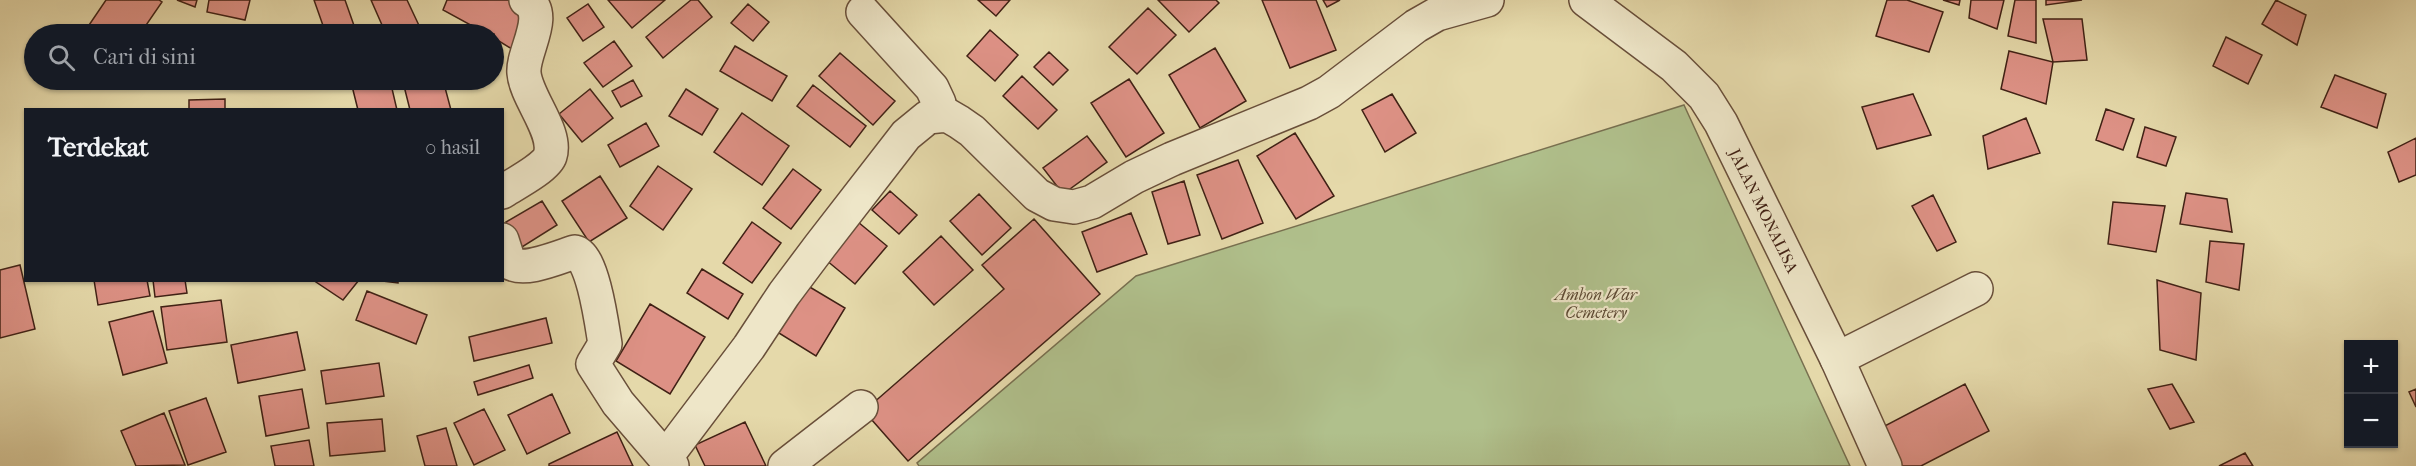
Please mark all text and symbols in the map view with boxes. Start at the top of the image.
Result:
search box [24,24,504,90]
icon: search [45,41,78,74]
text: Cari di sini [93,44,196,70]
text: Terdekat [48,132,149,163]
text: 0 hasil [425,136,480,159]
street label: JALAN MONALISA [1724,144,1802,277]
park label: Ambon War Cemetery [1553,285,1639,322]
map controls [2344,340,2398,448]
button: + [2344,340,2398,394]
button: − [2344,394,2398,448]

